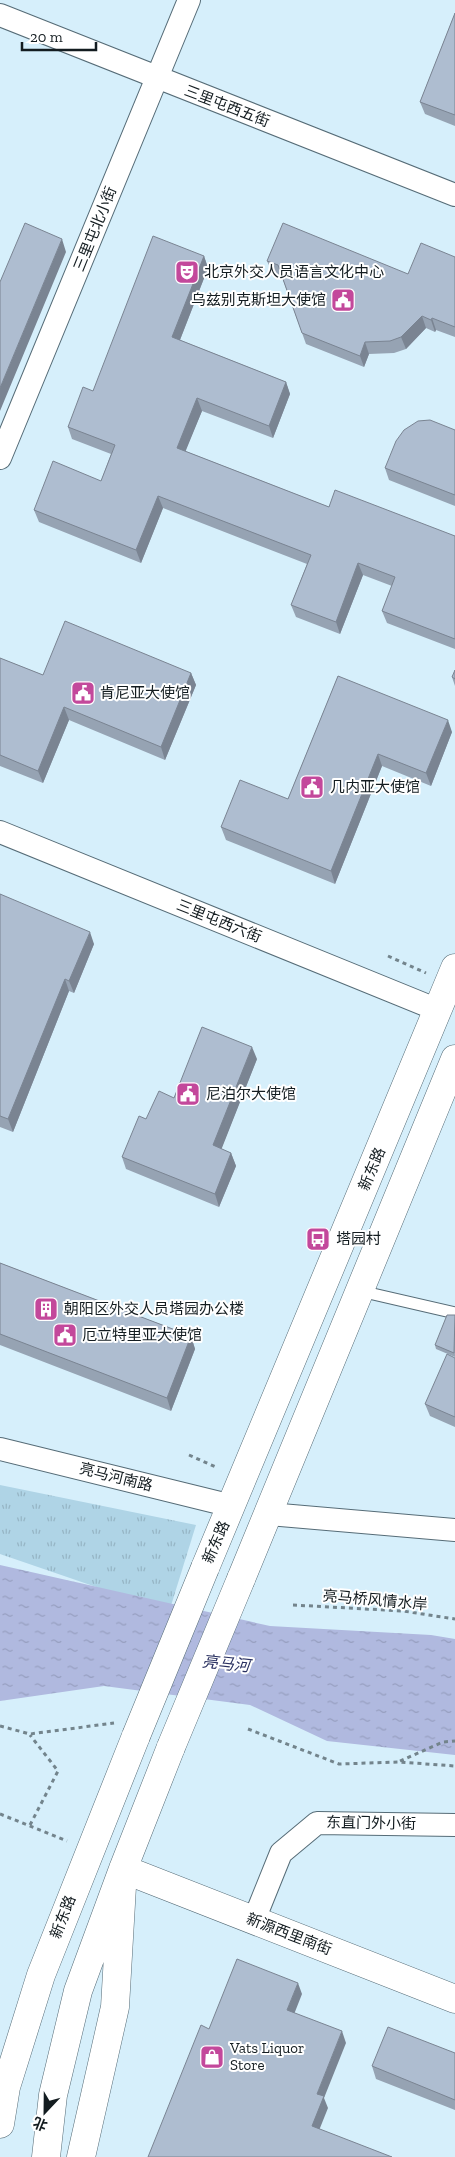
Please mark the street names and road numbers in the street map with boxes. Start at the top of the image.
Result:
street label: 三里屯西五街 [182,81,272,131]
street label: 三里屯北小街 [70,184,120,274]
street label: 三里屯西六街 [174,896,264,946]
street label: 新东路 [355,1145,389,1193]
street label: 亮马河南路 [77,1459,155,1495]
street label: 新东路 [199,1518,233,1566]
street label: 亮马桥风情水岸 [322,1586,428,1614]
street label: 东直门外小街 [326,1813,416,1833]
street label: 新东路 [47,1893,79,1941]
street label: 新源西里南街 [244,1909,334,1959]

